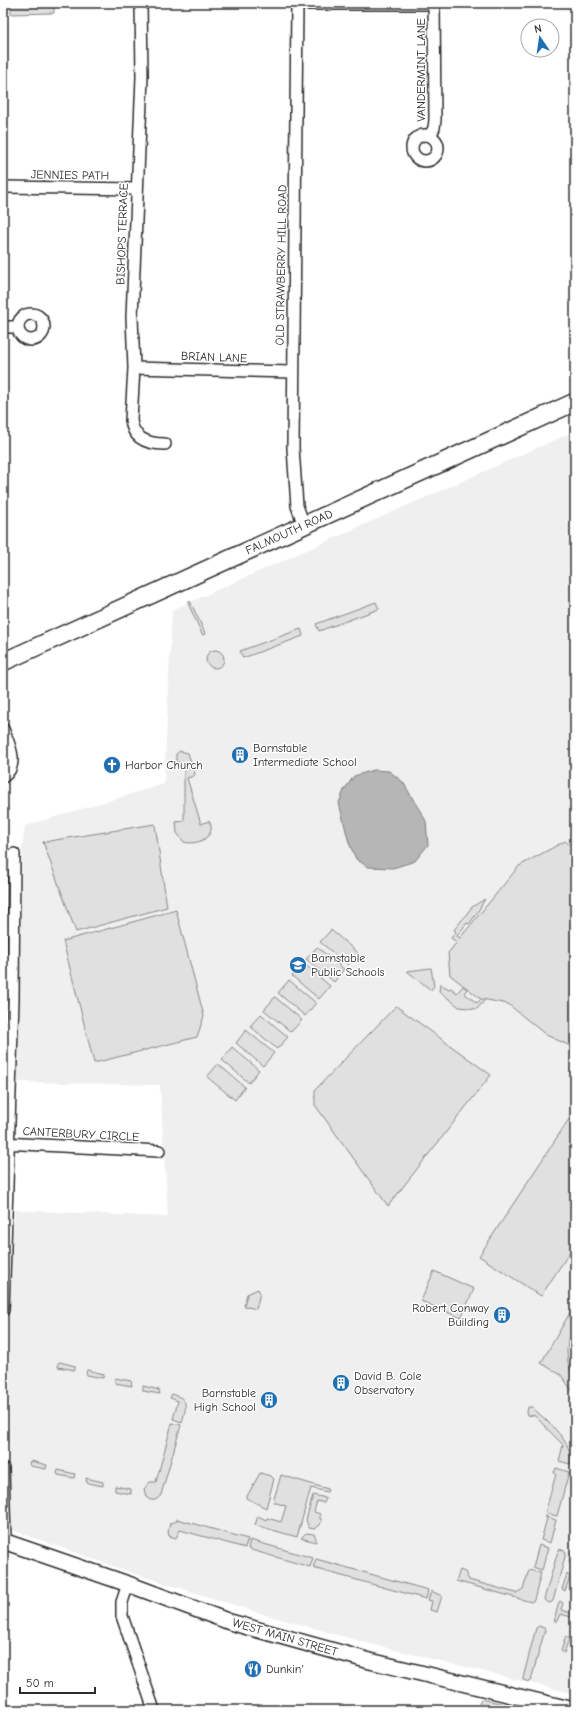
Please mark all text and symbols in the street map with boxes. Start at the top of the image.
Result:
street label: VANDERMINT LANE [414,18,428,122]
north arrow [520,18,560,58]
text: N [533,22,543,36]
street label: JENNIES PATH [31,167,109,183]
street label: BISHOPS TERRACE [113,183,131,285]
street label: OLD STRAWBERRY HILL ROAD [273,184,289,346]
street label: BRIAN LANE [181,349,247,365]
street label: FALMOUTH ROAD [243,506,335,558]
place label: Barnstable Intermediate School [253,741,357,769]
building icon: Barnstable Intermediate School [230,745,250,765]
church icon: Harbor Church [102,755,122,775]
place label: Harbor Church [125,758,203,772]
place label: Barnstable Public Schools [311,951,385,979]
school or university icon: Barnstable Public Schools [288,955,308,975]
street label: CANTERBURY CIRCLE [22,1124,140,1144]
place label: Robert Conway Building [412,1301,490,1329]
building icon: Robert Conway Building [492,1305,512,1325]
place label: David B. Cole Observatory [354,1369,422,1397]
building icon: David B. Cole Observatory [331,1373,351,1393]
place label: Barnstable High School [194,1386,256,1414]
building icon: Barnstable High School [259,1390,279,1410]
street label: WEST MAIN STREET [231,1615,340,1659]
restaurant icon: Dunkin' [243,1659,263,1679]
place label: Dunkin' [266,1662,304,1676]
scale bar [20,1669,95,1695]
text: 50 m [26,1676,54,1690]

